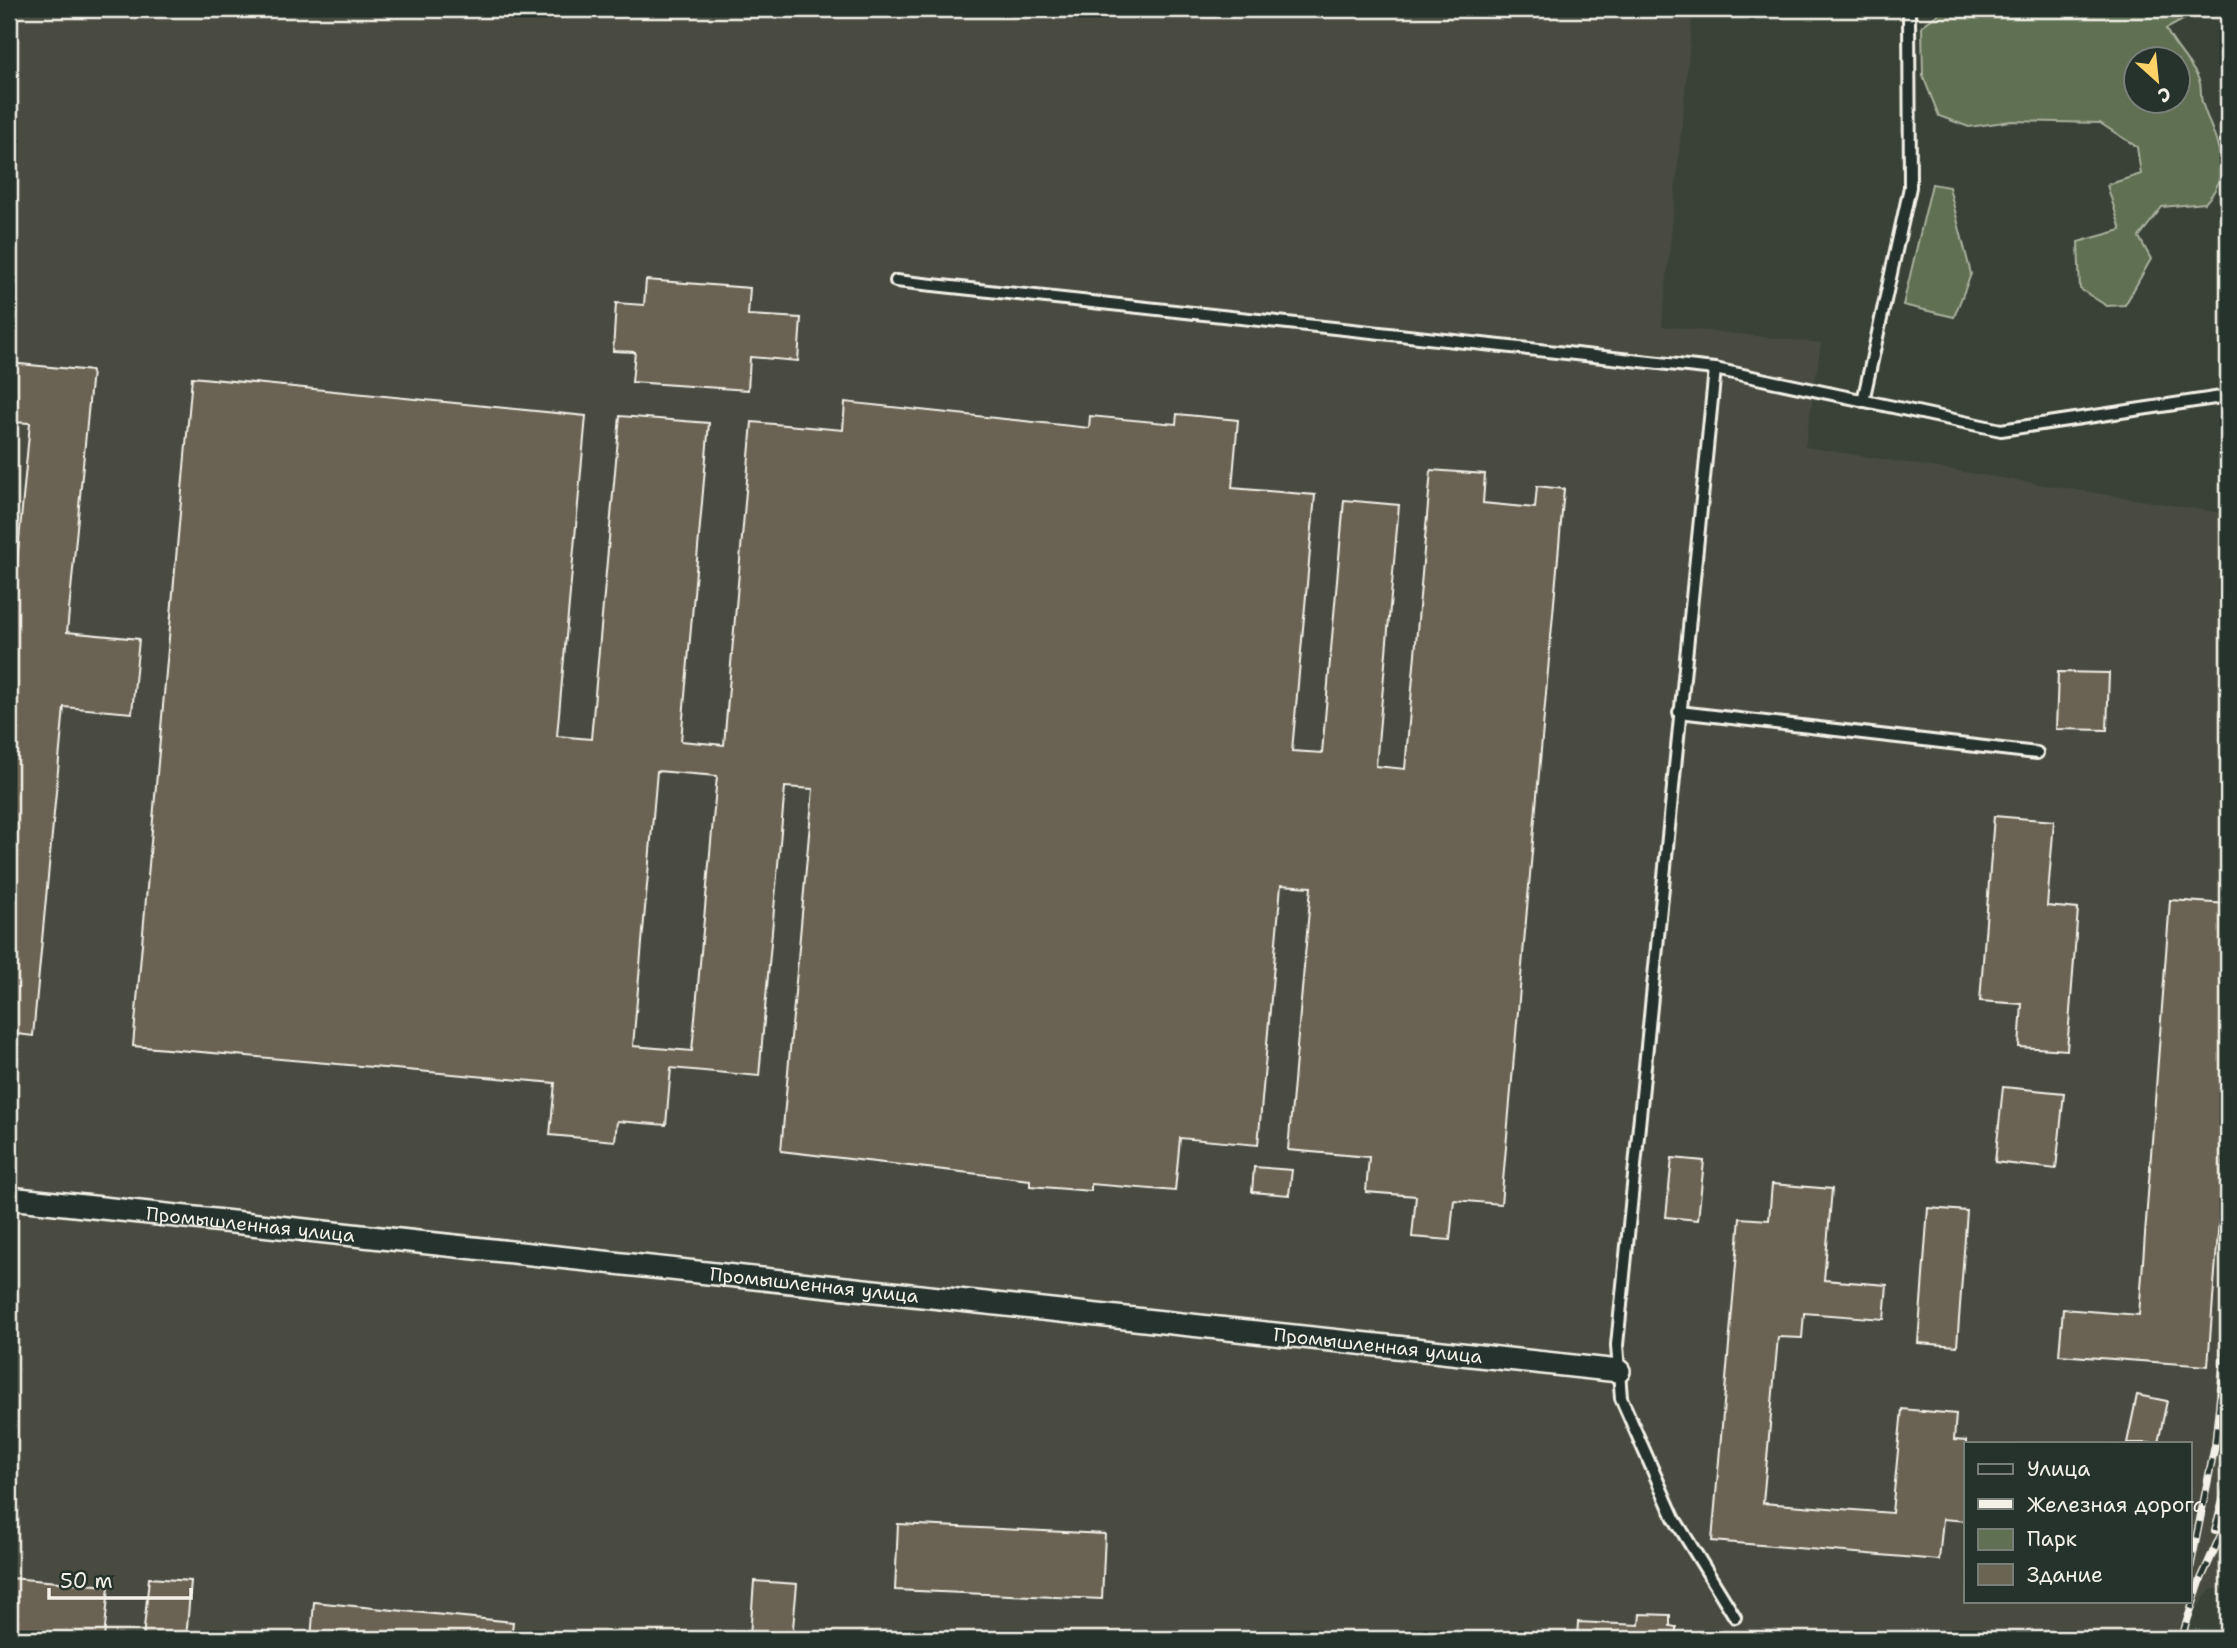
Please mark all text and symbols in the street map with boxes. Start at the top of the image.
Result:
north arrow [2122,46,2192,116]
text: С [2154,81,2175,108]
street label: Промышленная улица [145,1200,356,1248]
street label: Промышленная улица [709,1261,920,1308]
street label: Промышленная улица [1272,1321,1484,1369]
legend [1964,1442,2192,1602]
text: Улица [2027,1455,2090,1483]
text: Железная дорога [2027,1491,2206,1519]
text: Парк [2027,1525,2077,1553]
scale bar [49,1557,191,1601]
text: Здание [2027,1561,2103,1589]
text: 50 m [60,1567,113,1595]

